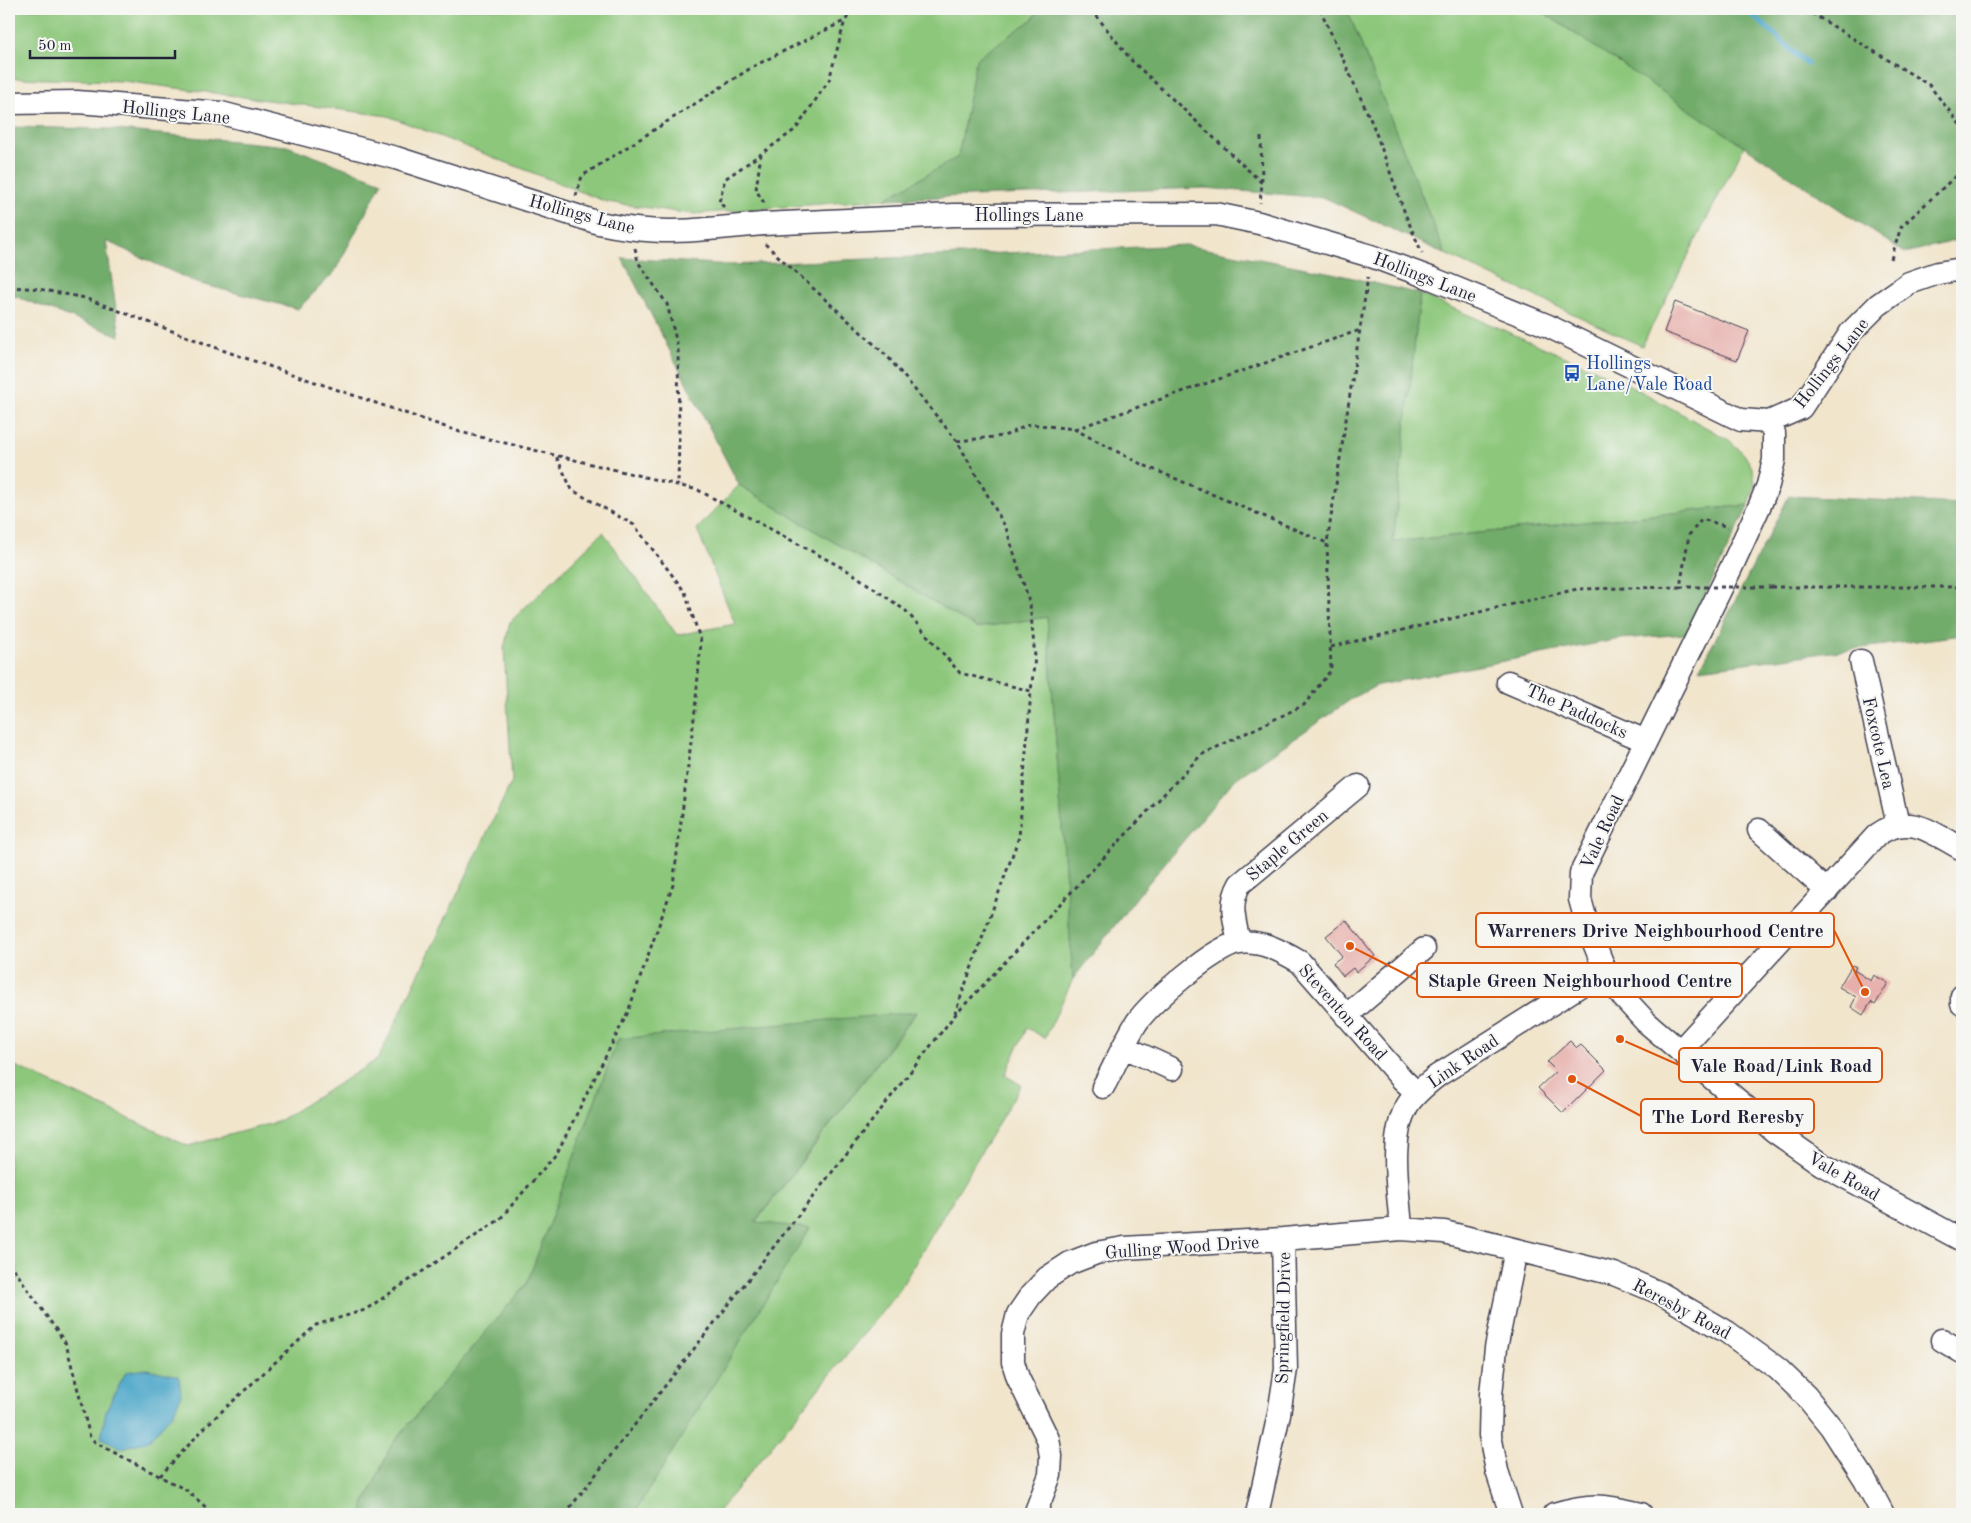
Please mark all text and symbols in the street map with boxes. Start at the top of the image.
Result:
scale bar [30,28,175,60]
text: 50 m [38,39,72,54]
street label: Hollings Lane [121,98,231,128]
street label: Hollings Lane [527,192,637,238]
street label: Hollings Lane [975,207,1083,225]
street label: Hollings Lane [1371,250,1479,306]
street label: Hollings Lane [1791,315,1872,412]
place label: Hollings Lane/Vale Road [1586,355,1713,394]
bus stop icon: Hollings Lane/Vale Road [1562,363,1582,383]
street label: The Paddocks [1523,682,1630,742]
street label: Foxcote Lea [1859,695,1897,791]
street label: Vale Road [1578,793,1628,872]
street label: Staple Green [1243,806,1332,885]
callout: Warreners Drive Neighbourhood Centre [1476,913,1834,947]
text: Warreners Drive Neighbourhood Centre [1486,923,1824,942]
street label: Steventon Road [1295,961,1390,1064]
callout: Staple Green Neighbourhood Centre [1417,963,1742,997]
text: Staple Green Neighbourhood Centre [1428,973,1732,992]
street label: Link Road [1425,1032,1502,1092]
callout: Vale Road/Link Road [1679,1048,1882,1082]
text: Vale Road/Link Road [1690,1058,1872,1077]
callout: The Lord Reresby [1641,1099,1814,1133]
text: The Lord Reresby [1652,1109,1804,1128]
street label: Vale Road [1805,1149,1882,1205]
street label: Gulling Wood Drive [1104,1234,1260,1262]
street label: Springfield Drive [1274,1252,1294,1384]
street label: Reresby Road [1629,1276,1734,1343]

